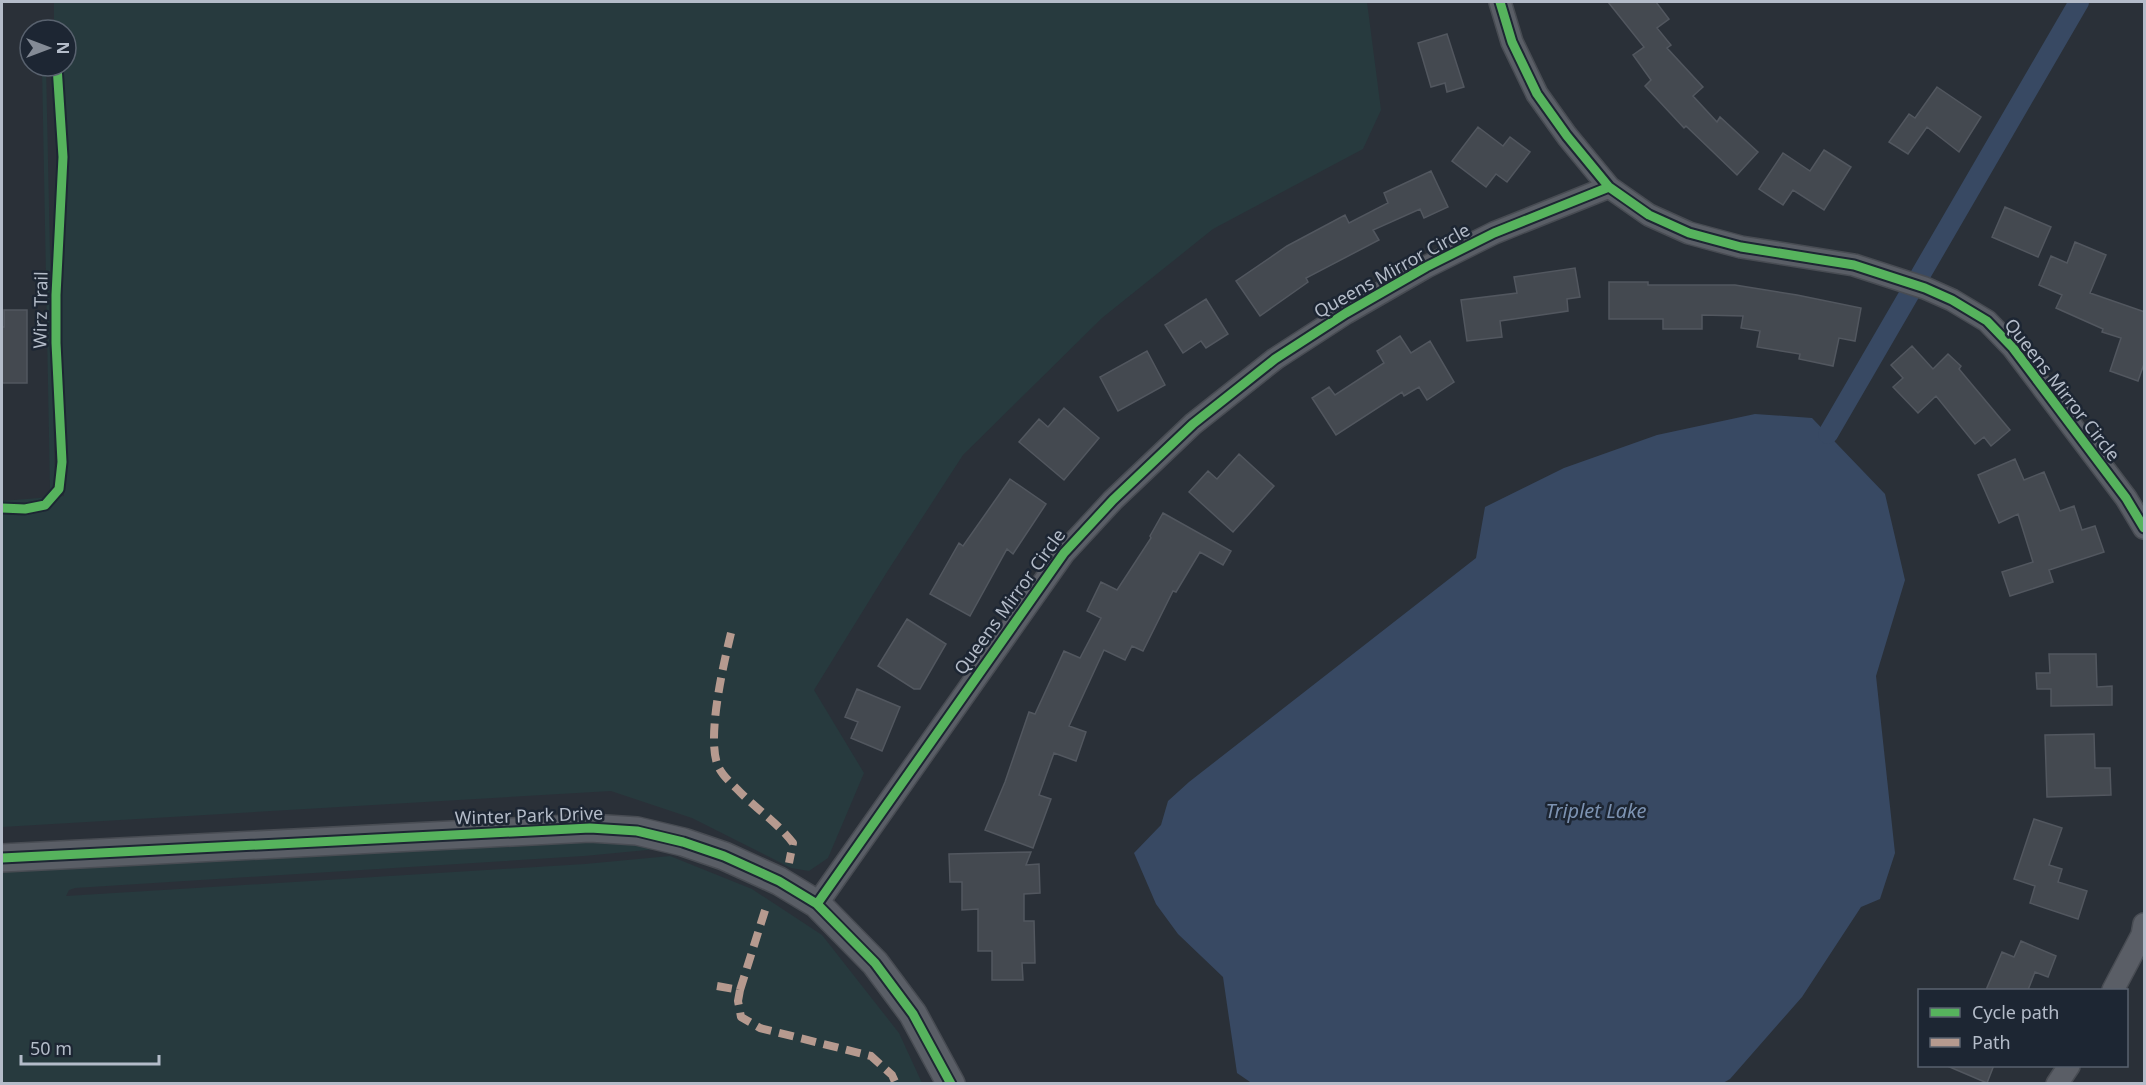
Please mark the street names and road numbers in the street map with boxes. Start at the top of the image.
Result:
street label: Queens Mirror Circle [1309,217,1474,323]
street label: Wirz Trail [27,271,53,349]
street label: Queens Mirror Circle [1999,313,2126,466]
street label: Queens Mirror Circle [948,524,1070,679]
street label: Winter Park Drive [454,800,604,830]

